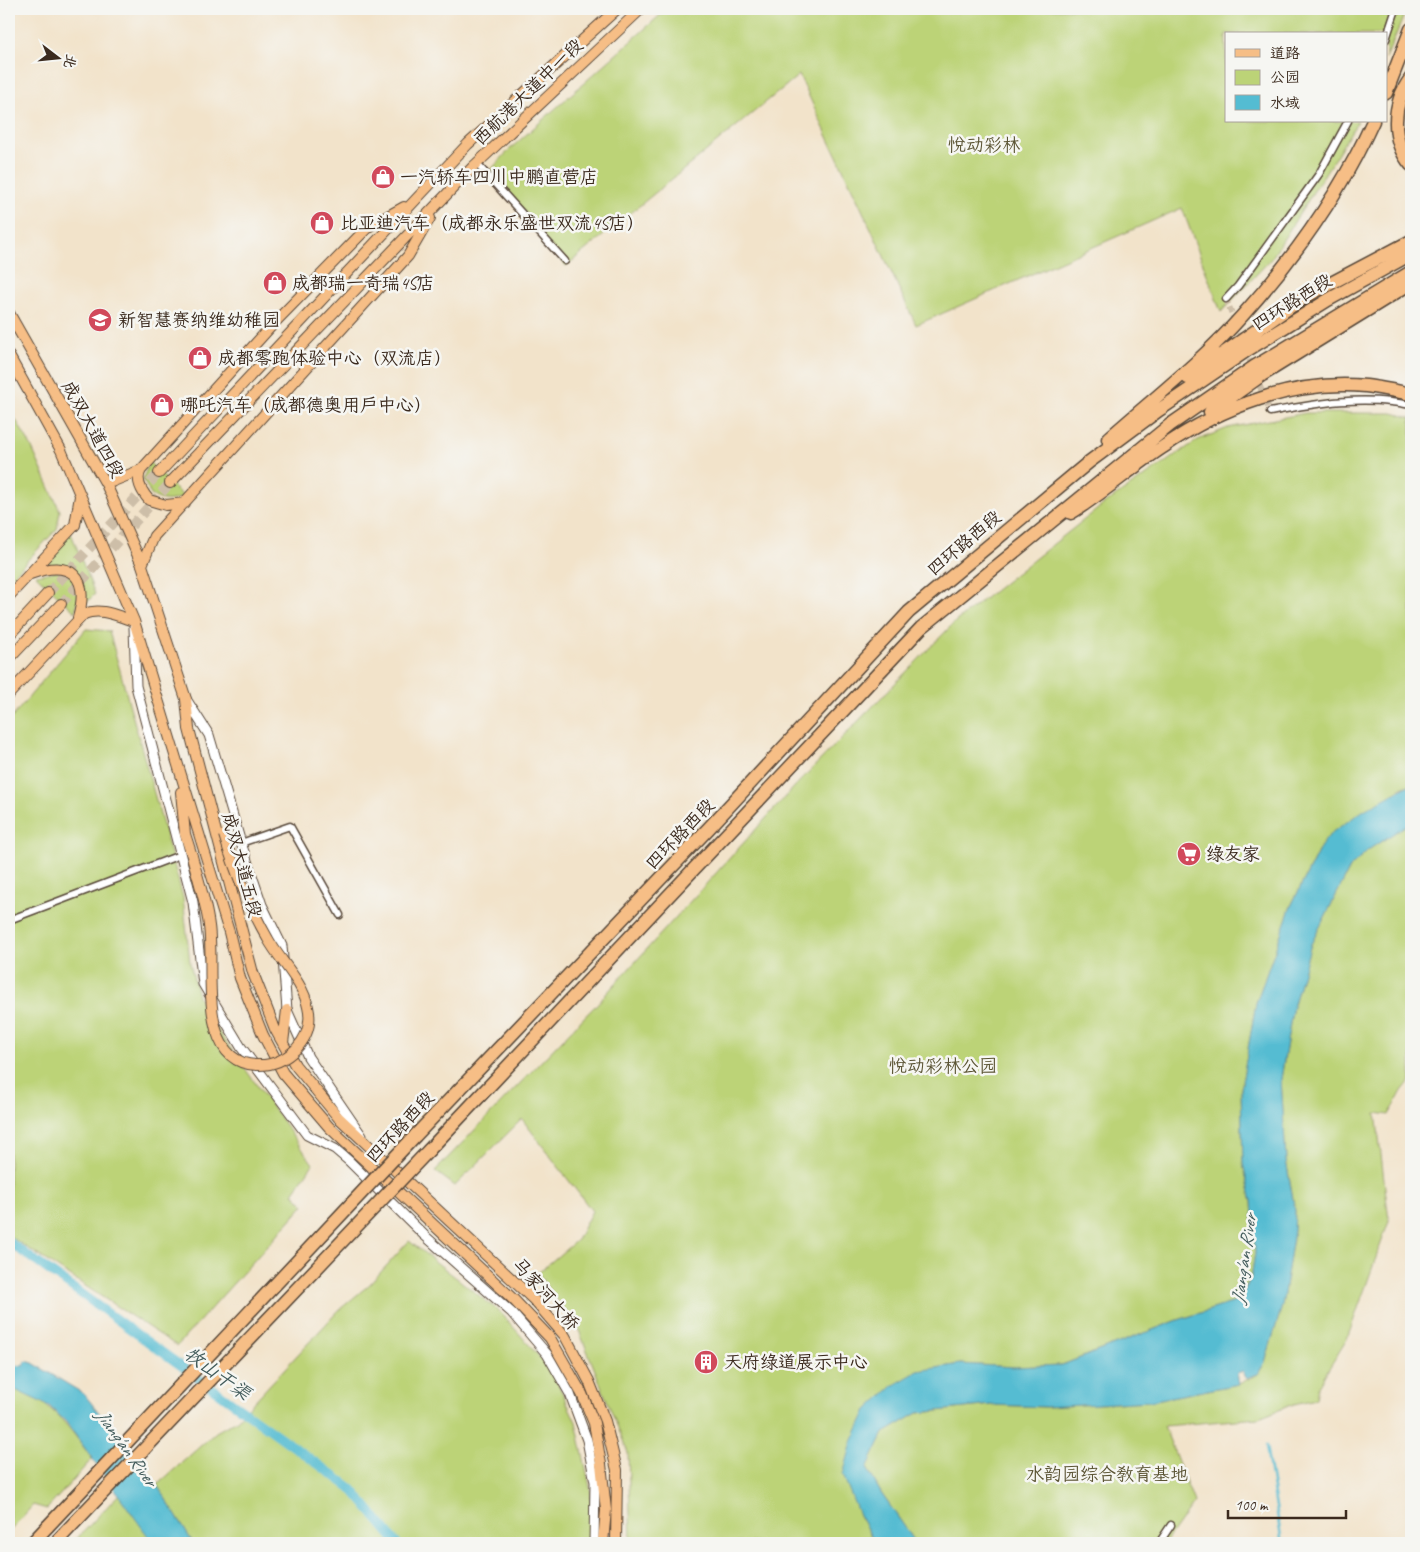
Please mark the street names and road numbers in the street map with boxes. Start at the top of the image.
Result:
street label: 西航港大道中一段 [469,34,587,150]
street label: 四环路西段 [1248,269,1336,335]
street label: 成双大道四段 [57,376,129,482]
street label: 四环路西段 [922,506,1006,580]
street label: 四环路西段 [641,794,719,874]
street label: 成双大道五段 [217,810,267,920]
street label: 四环路西段 [361,1087,439,1167]
street label: 马家河大桥 [508,1253,584,1335]

